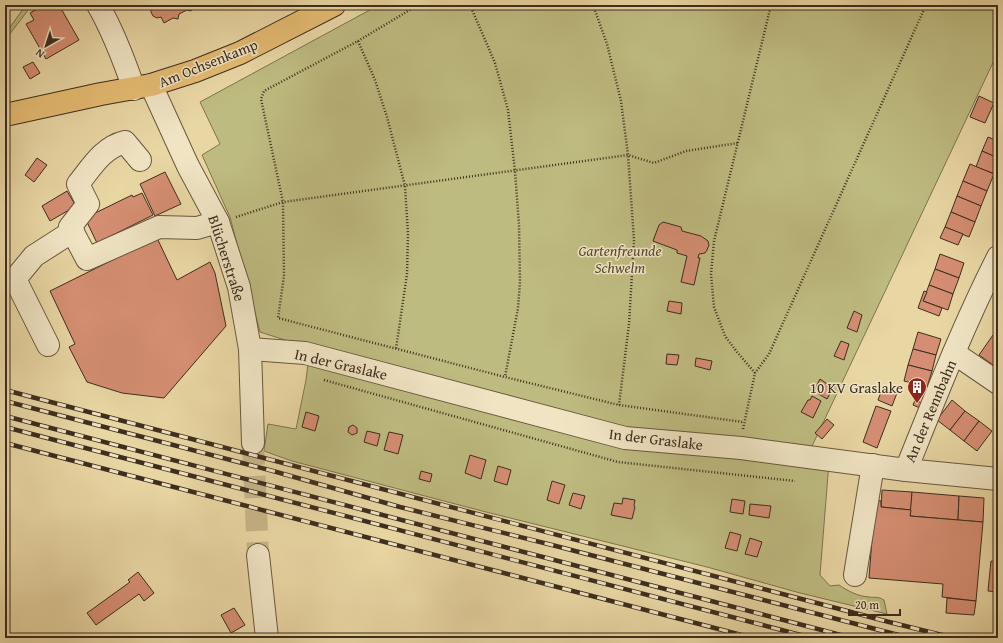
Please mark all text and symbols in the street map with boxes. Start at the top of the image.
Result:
north arrow [26,26,66,66]
street label: Am Ochsenkamp [155,34,261,92]
text: N [31,45,48,62]
street label: Blücherstraße [203,212,251,304]
park label: Gartenfreunde Schwelm [579,240,661,278]
street label: In der Graslake [293,343,389,385]
street label: An der Rennbahn [899,356,961,466]
building icon: 10 KV Graslake [906,376,928,404]
place label: 10 KV Graslake [810,377,903,398]
street label: In der Graslake [608,423,704,455]
scale bar [849,591,900,617]
text: 20 m [855,596,879,613]

